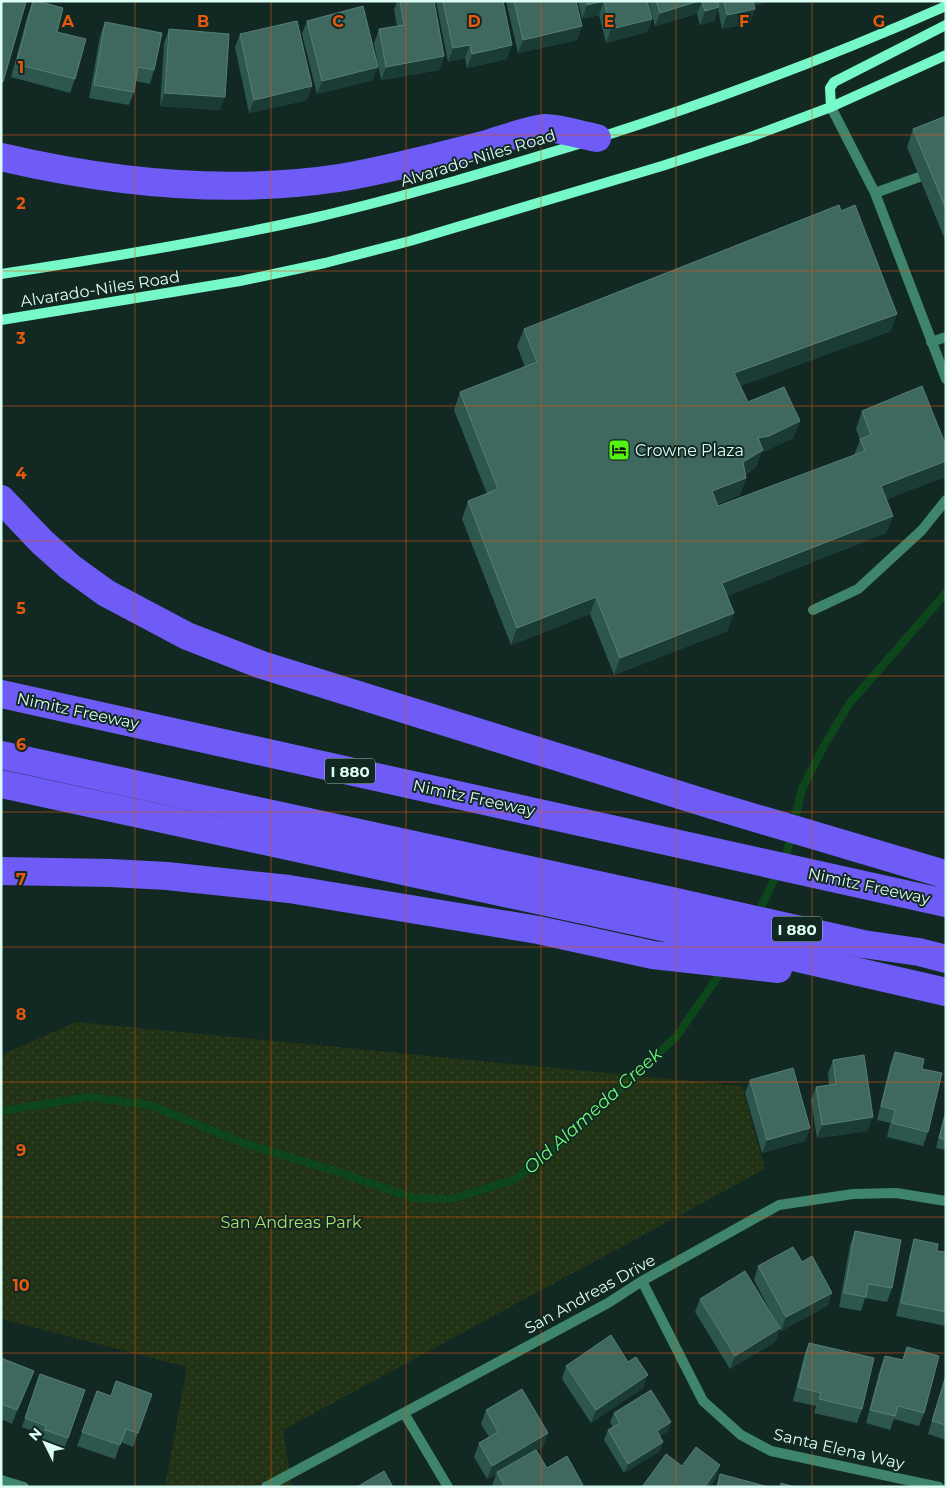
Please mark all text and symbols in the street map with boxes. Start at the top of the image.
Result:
text: A [61,12,75,31]
text: B [197,12,209,31]
text: C [332,12,344,31]
text: D [467,12,481,31]
text: E [604,12,614,31]
text: F [739,12,749,31]
text: G [873,12,885,31]
text: 1 [18,58,24,77]
street label: Alvarado-Niles Road [398,125,558,191]
text: 2 [16,194,26,213]
street label: Alvarado-Niles Road [19,267,181,311]
text: 3 [15,329,26,348]
hotel icon: Crowne Plaza [607,438,631,462]
place label: Crowne Plaza [635,441,744,460]
text: 4 [15,464,27,483]
text: 5 [16,599,26,618]
street label: Nimitz Freeway [15,689,141,733]
text: 6 [16,735,26,754]
road number: I 880 [325,758,375,784]
street label: Nimitz Freeway [411,776,537,820]
street label: Nimitz Freeway [806,864,932,908]
text: 7 [16,870,26,889]
road number: I 880 [772,916,822,942]
text: 8 [16,1005,26,1024]
water label: Old Alameda Creek [519,1042,668,1179]
text: 9 [16,1141,26,1160]
park label: San Andreas Park [220,1213,362,1232]
street label: San Andreas Drive [521,1250,659,1338]
text: 10 [12,1276,30,1295]
north arrow [20,1418,70,1468]
text: N [25,1424,46,1445]
street label: Santa Elena Way [772,1425,907,1473]

